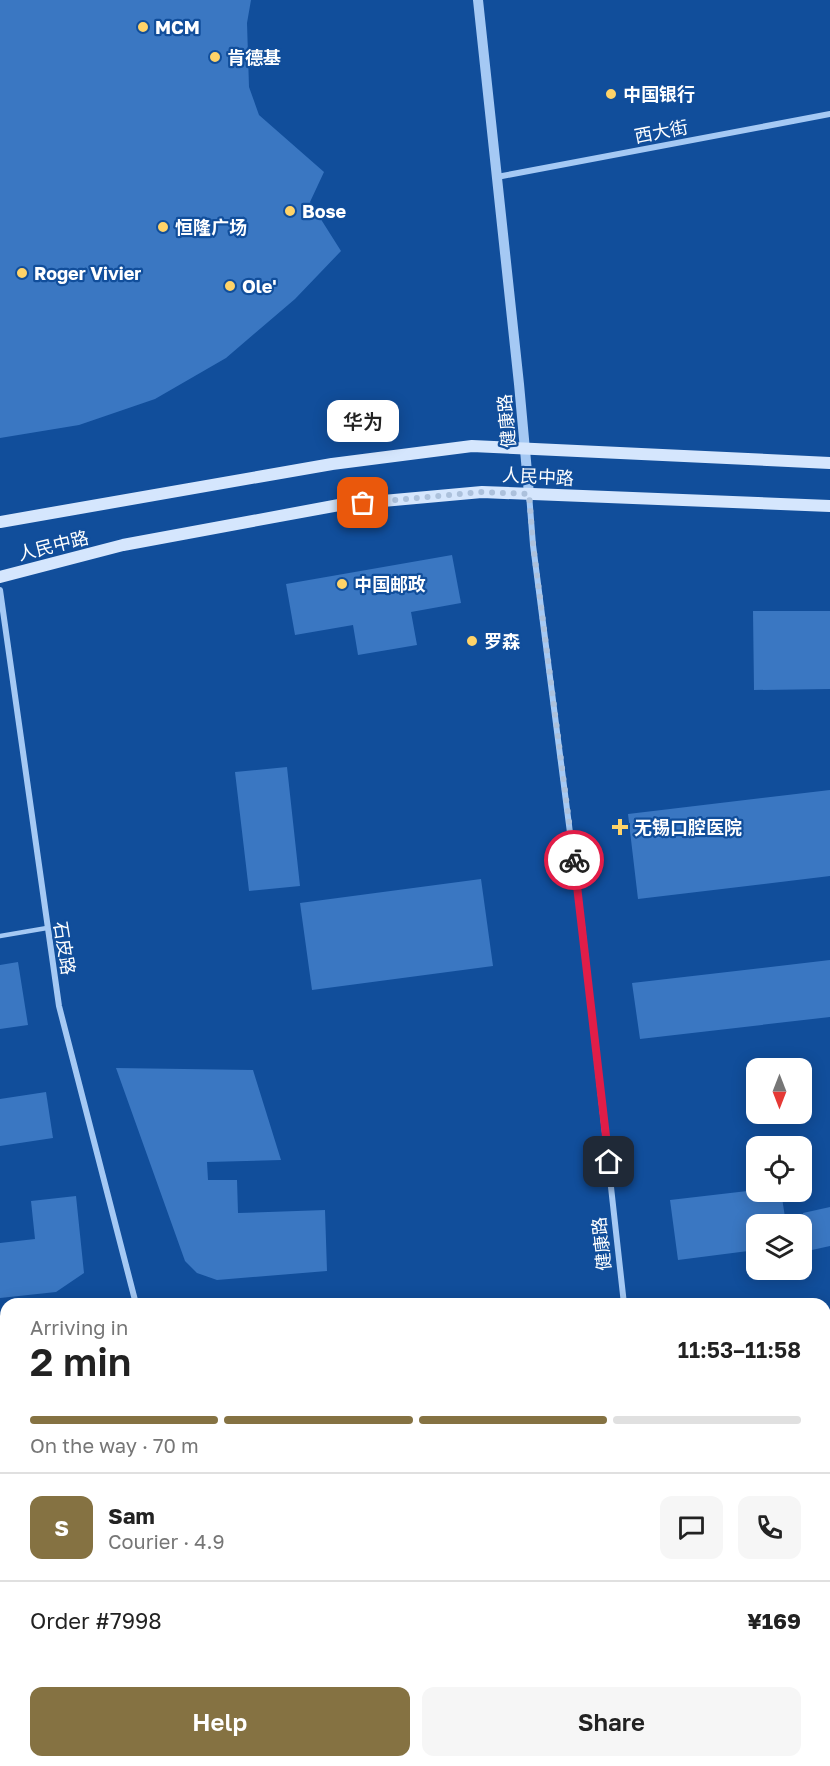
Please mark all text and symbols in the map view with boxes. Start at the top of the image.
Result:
place label: MCM [155,16,200,38]
marker: MCM [136,20,150,34]
place label: 肯德基 [227,46,281,68]
marker: 肯德基 [208,50,222,64]
place label: 中国银行 [623,83,695,105]
marker: 中国银行 [604,87,618,101]
street label: 西大街 [632,115,690,147]
place label: Bose [302,200,347,222]
marker: Bose [283,204,297,218]
place label: 恒隆广场 [175,216,247,238]
marker: 恒隆广场 [156,220,170,234]
place label: Roger Vivier [34,262,141,284]
marker: Roger Vivier [15,266,29,280]
place label: Ole' [242,275,277,297]
marker: Ole' [223,279,237,293]
street label: 健康路 [493,393,519,449]
callout: 华为 [327,401,399,443]
text: 华为 [343,409,383,433]
street label: 人民中路 [501,463,575,489]
pin [337,477,388,528]
icon: bag [346,486,379,519]
street label: 人民中路 [15,526,91,564]
place label: 中国邮政 [354,573,426,595]
marker: 中国邮政 [335,577,349,591]
place label: 罗森 [484,630,520,652]
marker: 罗森 [465,634,479,648]
place label: 无锡口腔医院 [634,816,742,838]
marker: 无锡口腔医院 [611,818,629,836]
courier [544,830,604,890]
icon: bike [558,844,591,877]
street label: 石皮路 [50,920,80,976]
north arrow [746,1058,812,1124]
map controls [746,1058,812,1280]
pin [583,1136,634,1187]
button: locate [746,1136,812,1202]
icon: home [592,1145,625,1178]
button: layers [746,1214,812,1280]
street label: 健康路 [587,1216,615,1272]
text: Arriving in [30,1315,128,1339]
text: 11:53–11:58 [678,1336,801,1363]
text: 2 min [30,1338,131,1385]
text: On the way · 70 m [30,1433,199,1457]
button: chat [660,1496,723,1559]
button: phone [738,1496,801,1559]
text: Sam [108,1502,155,1529]
text: S [54,1514,69,1541]
text: Courier · 4.9 [108,1529,225,1553]
text: Order #7998 [30,1607,162,1634]
text: ¥169 [747,1607,801,1634]
button: Help [30,1687,410,1756]
button: Share [422,1687,801,1756]

